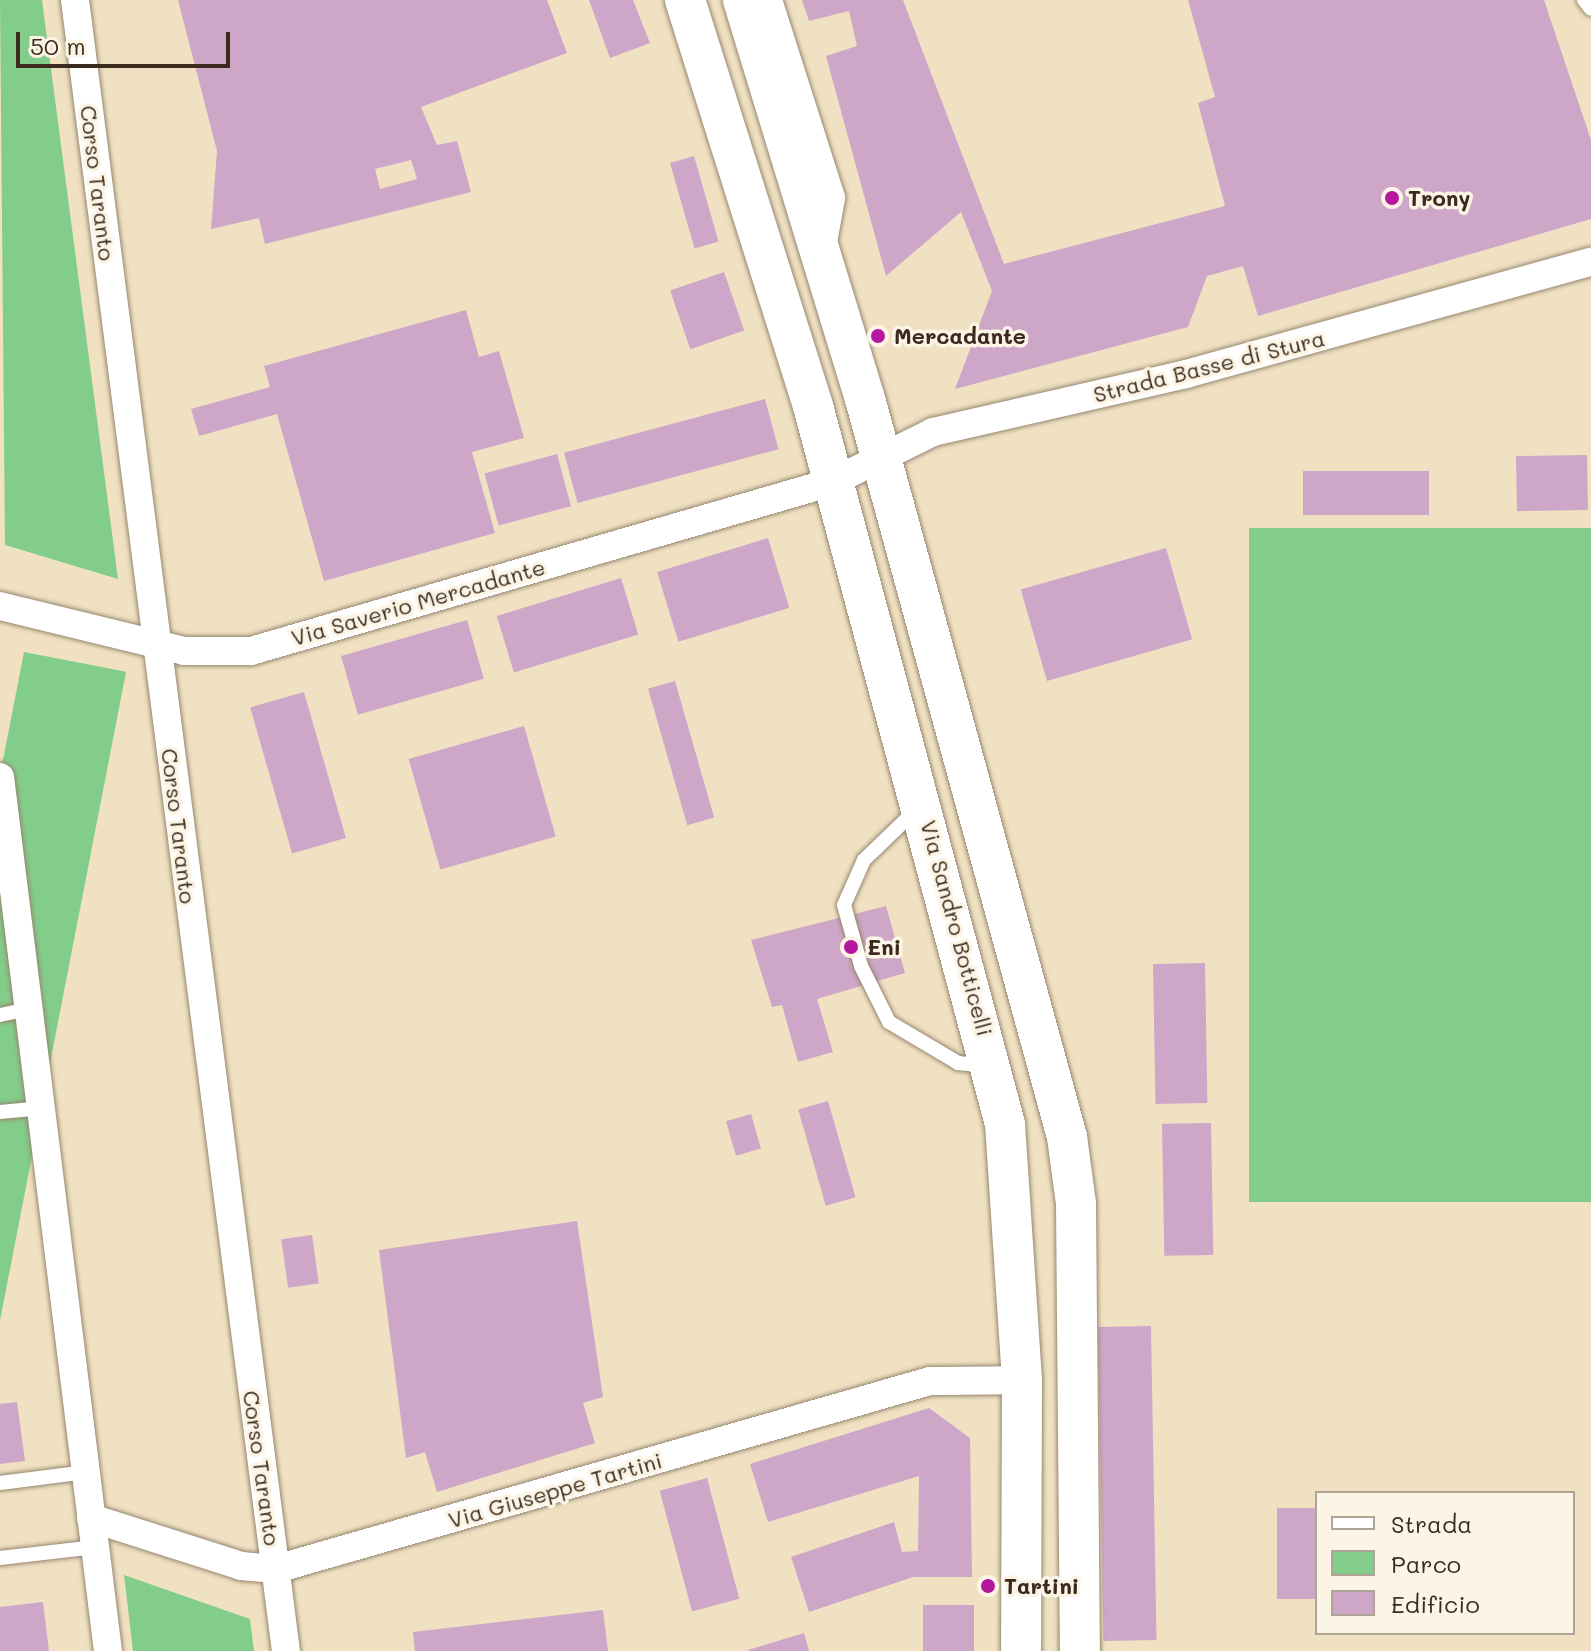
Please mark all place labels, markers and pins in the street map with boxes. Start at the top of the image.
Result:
place label: Trony [1408,185,1470,211]
marker: Trony [1383,189,1401,207]
place label: Mercadante [894,323,1026,349]
marker: Mercadante [869,327,887,345]
place label: Eni [867,934,901,960]
marker: Eni [842,938,860,956]
place label: Tartini [1004,1573,1079,1599]
marker: Tartini [979,1577,997,1595]

